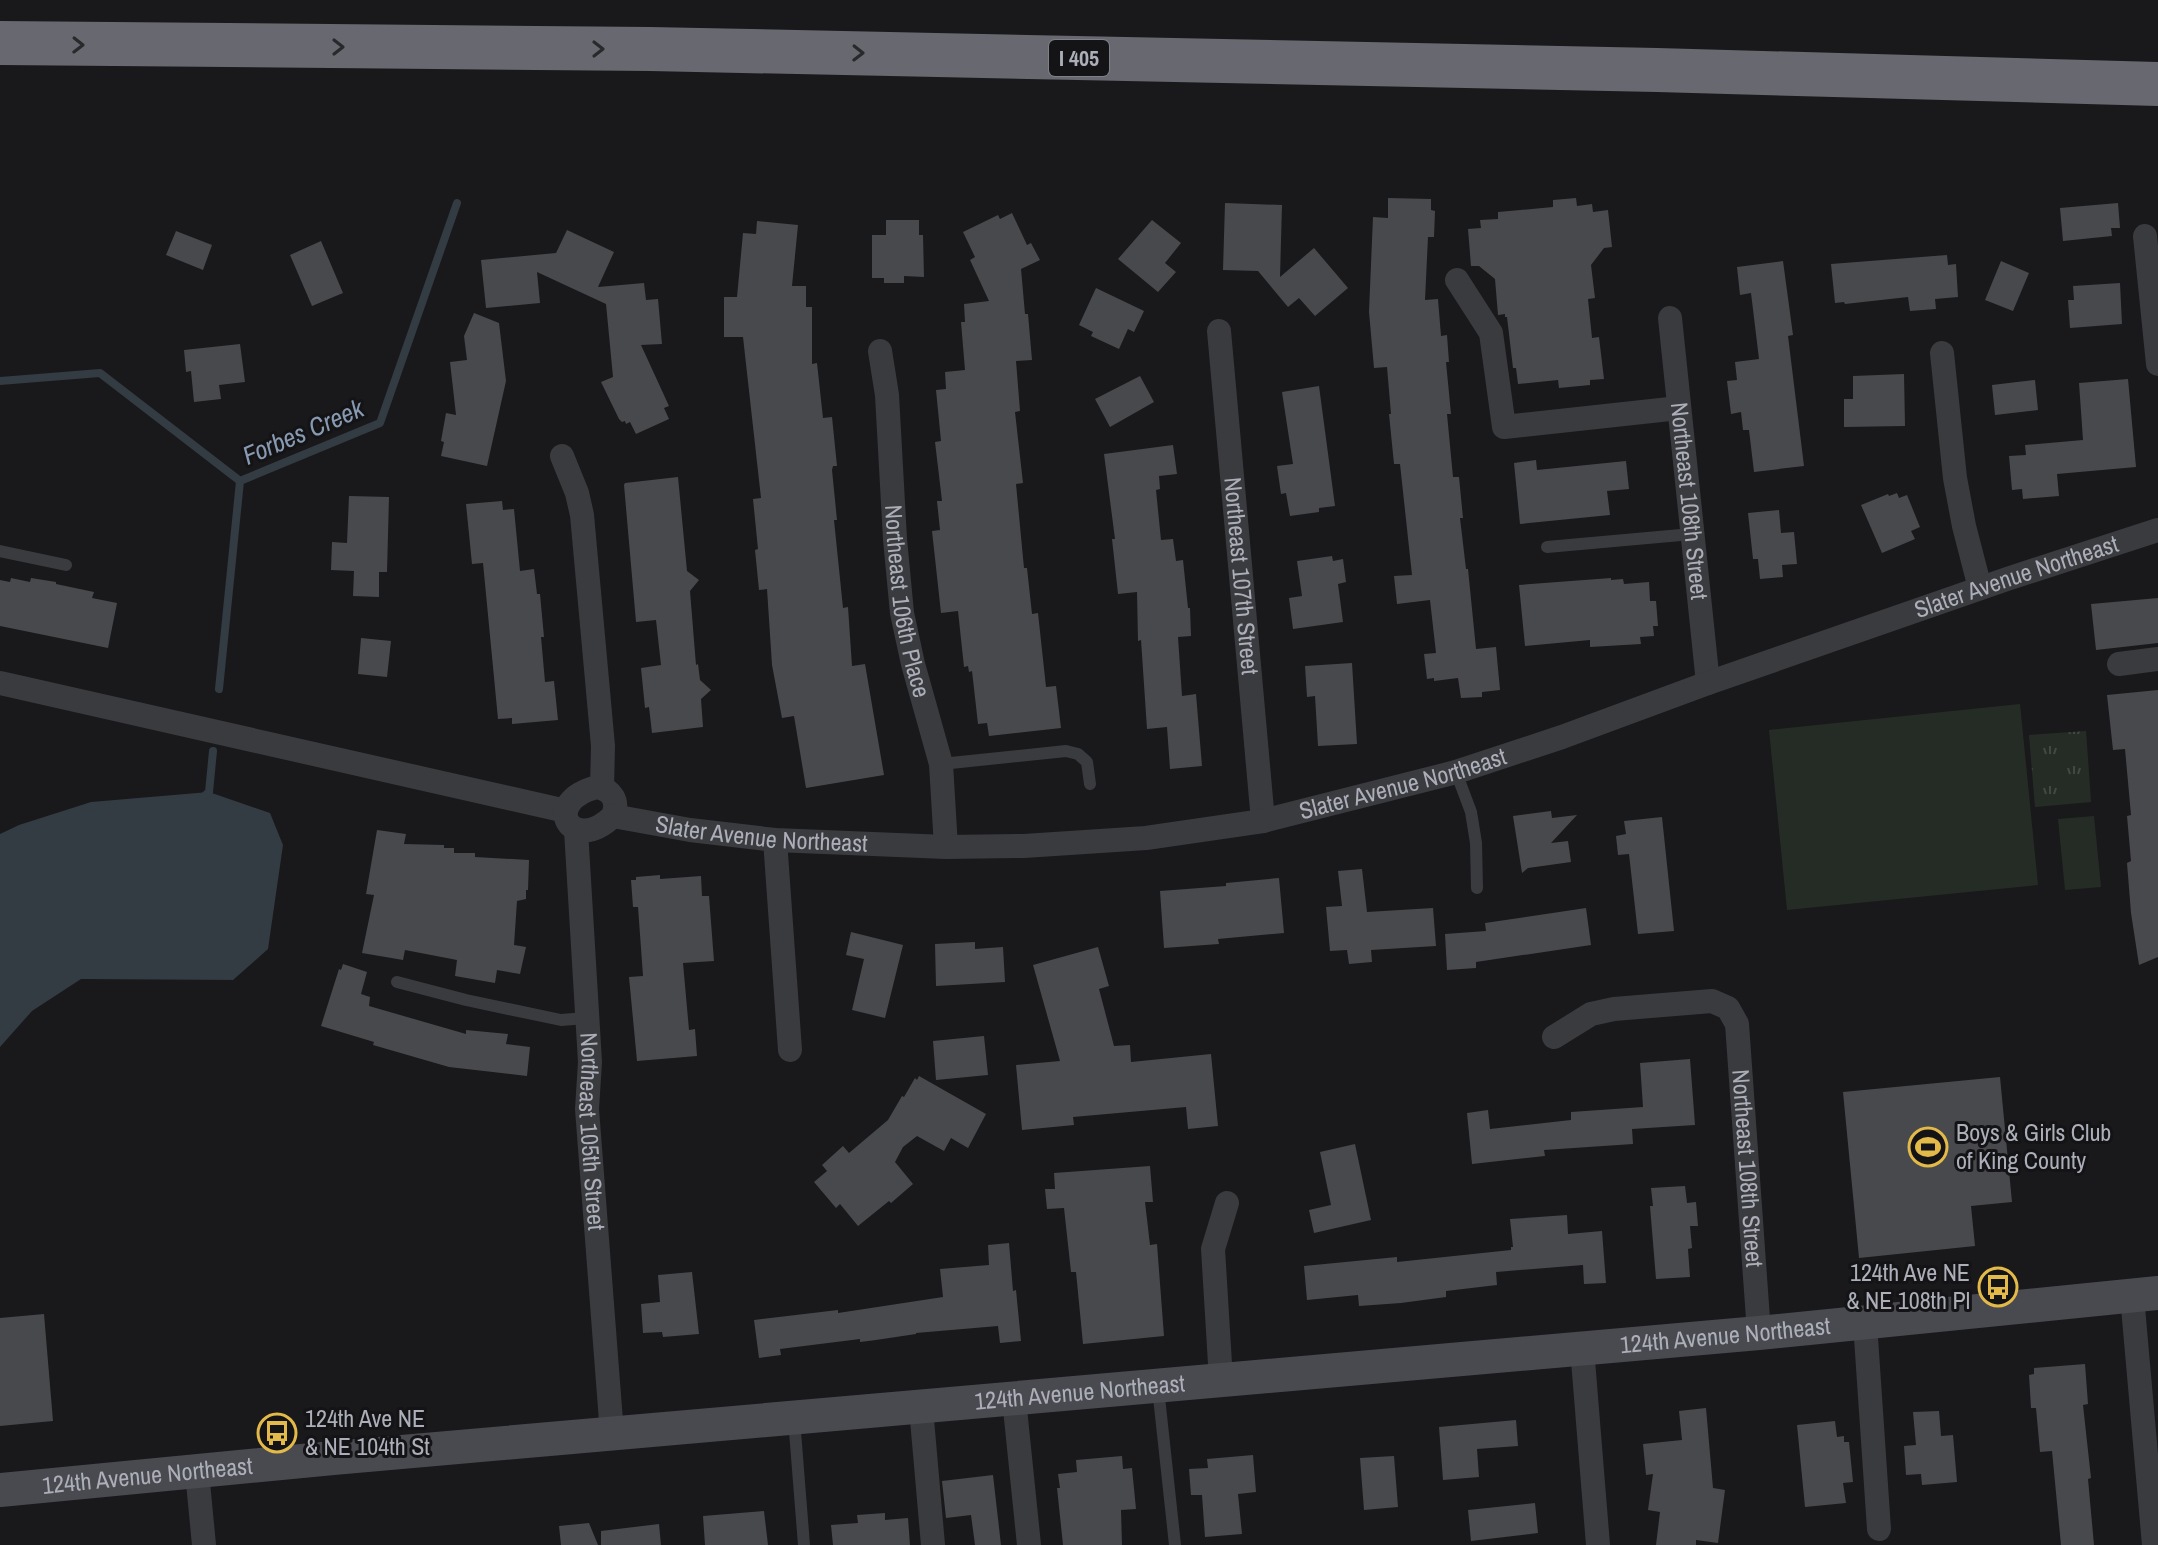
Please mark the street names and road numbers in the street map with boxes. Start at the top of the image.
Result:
road number: I 405 [1049,40,1109,76]
street label: Northeast 108th Street [1664,401,1716,602]
street label: Northeast 107th Street [1217,476,1267,677]
street label: Northeast 106th Place [878,504,939,701]
street label: Slater Avenue Northeast [1910,527,2123,625]
street label: Slater Avenue Northeast [1296,739,1511,826]
street label: Slater Avenue Northeast [653,807,869,859]
street label: Northeast 105th Street [572,1031,613,1232]
street label: Northeast 108th Street [1725,1068,1771,1269]
street label: 124th Avenue Northeast [1619,1309,1832,1360]
street label: 124th Avenue Northeast [973,1366,1187,1417]
street label: 124th Avenue Northeast [41,1449,254,1501]

